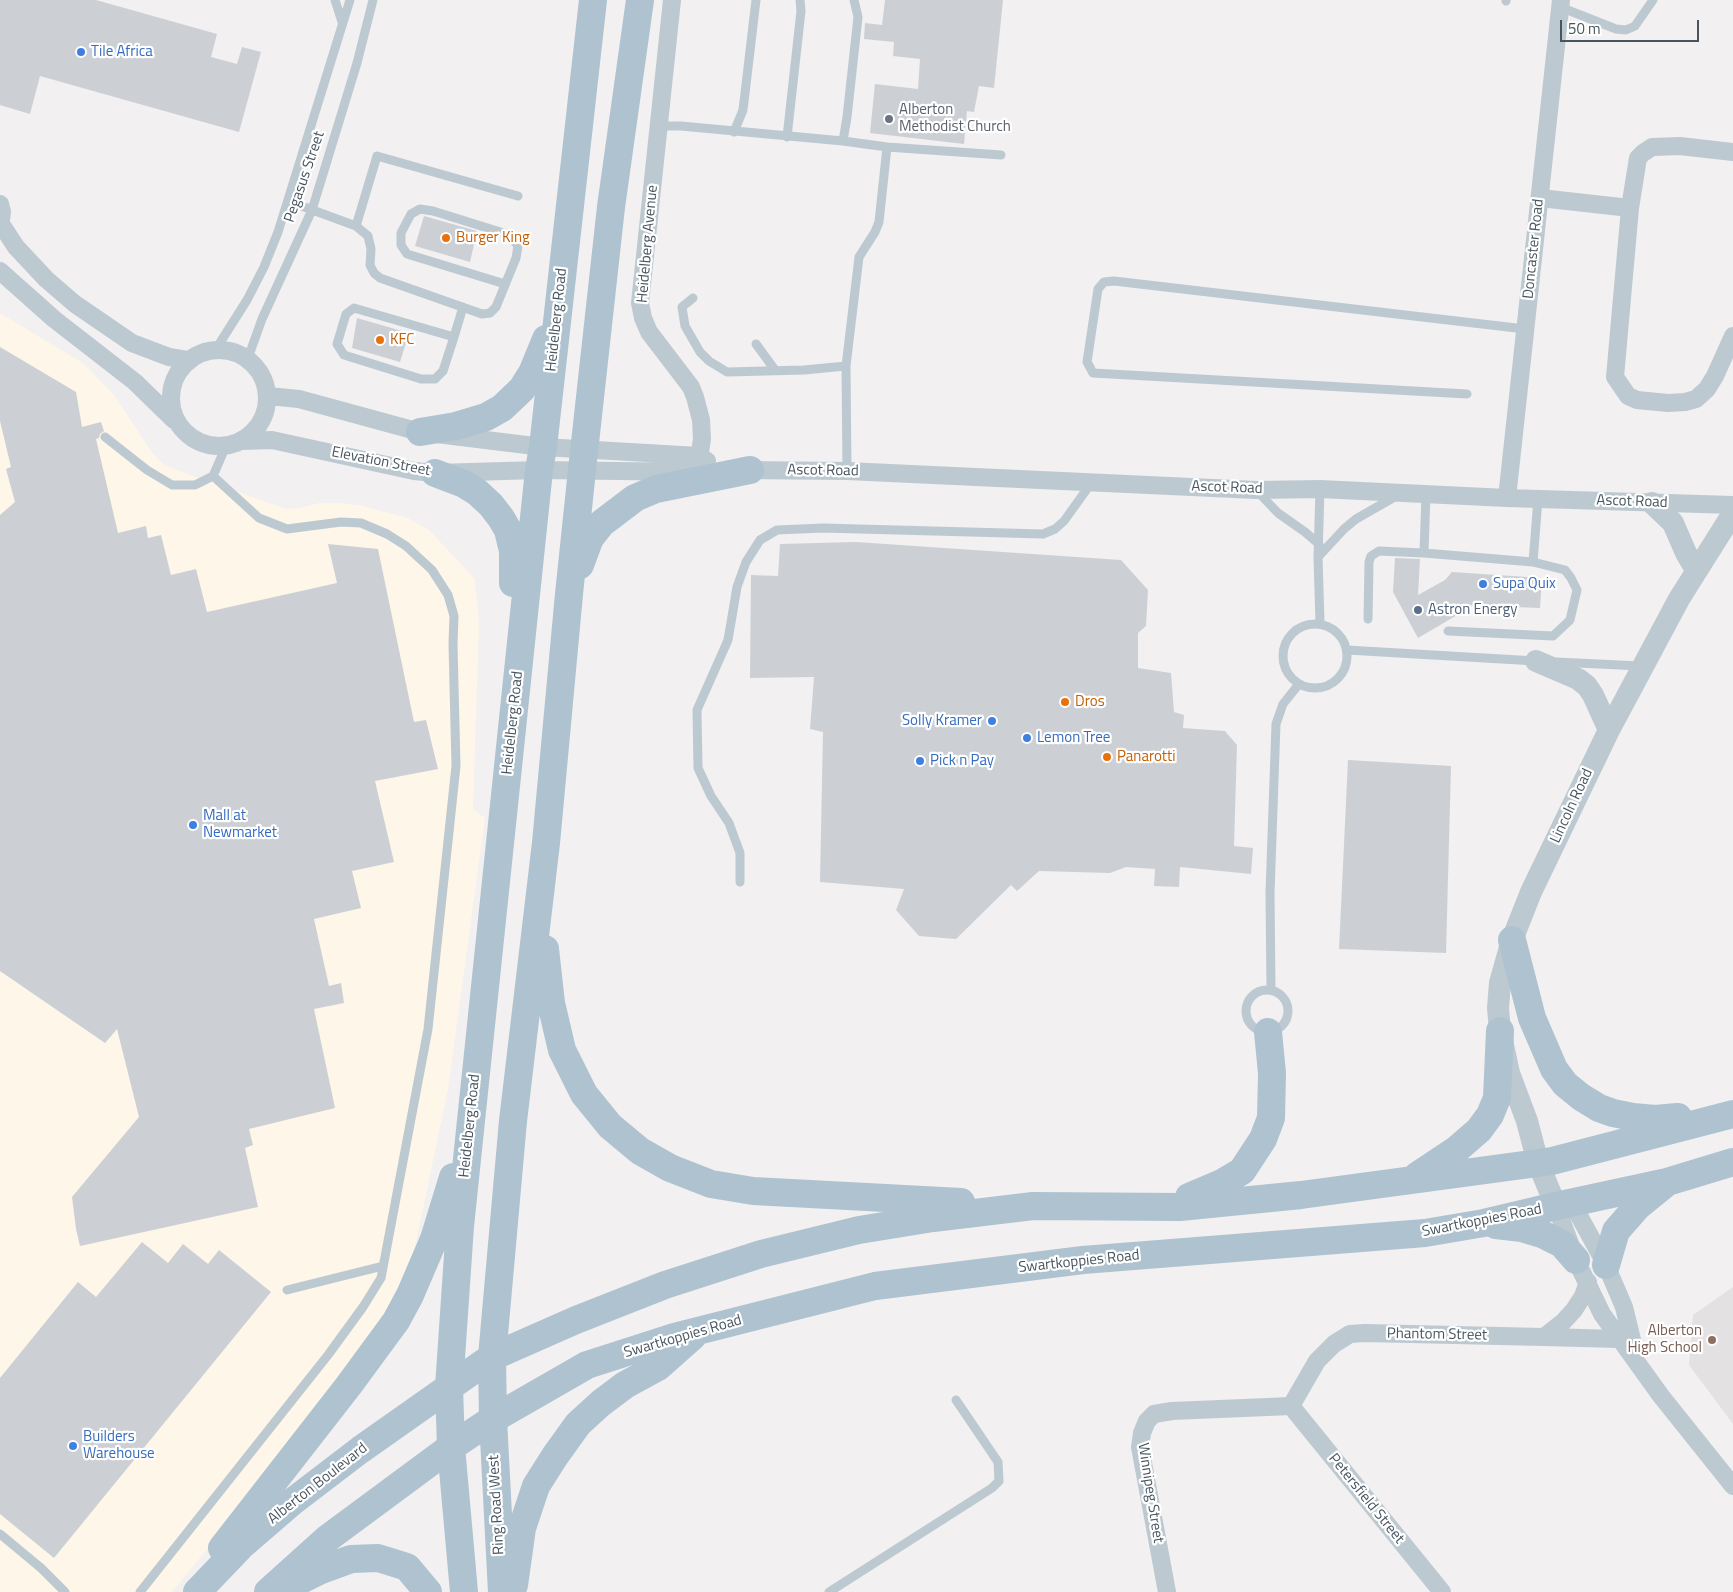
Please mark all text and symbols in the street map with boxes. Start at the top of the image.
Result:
scale bar [1563,10,1702,42]
text: 50 m [1568,17,1601,40]
place label: Tile Africa [91,43,153,61]
marker: Tile Africa [75,46,87,58]
place label: Alberton Methodist Church [899,101,1011,136]
marker: Alberton Methodist Church [883,113,895,125]
street label: Pegasus Street [281,129,329,225]
street label: Heidelberg Avenue [634,184,662,304]
street label: Doncaster Road [1520,198,1548,300]
place label: Burger King [456,229,530,247]
marker: Burger King [440,232,452,244]
street label: Heidelberg Road [543,267,571,373]
place label: KFC [390,331,414,349]
marker: KFC [374,334,386,346]
street label: Elevation Street [330,444,432,480]
street label: Ascot Road [787,461,859,481]
street label: Ascot Road [1191,478,1263,498]
street label: Ascot Road [1596,492,1668,512]
place label: Supa Quix [1493,575,1556,593]
marker: Supa Quix [1477,578,1489,590]
place label: Astron Energy [1428,601,1517,619]
marker: Astron Energy [1412,604,1424,616]
street label: Heidelberg Road [499,670,527,776]
place label: Dros [1075,693,1105,711]
marker: Dros [1059,696,1071,708]
place label: Solly Kramer [902,712,982,730]
marker: Solly Kramer [986,715,998,727]
place label: Lemon Tree [1037,729,1110,747]
marker: Lemon Tree [1021,732,1033,744]
place label: Panarotti [1117,748,1176,766]
marker: Panarotti [1101,751,1113,763]
place label: Pick n Pay [930,752,994,770]
marker: Pick n Pay [914,755,926,767]
street label: Lincoln Road [1547,766,1597,846]
place label: Mall at Newmarket [203,807,277,842]
marker: Mall at Newmarket [187,819,199,831]
street label: Heidelberg Road [456,1073,484,1179]
street label: Swartkoppies Road [1421,1201,1543,1241]
street label: Swartkoppies Road [1018,1247,1140,1277]
street label: Swartkoppies Road [622,1312,744,1362]
place label: Alberton High School [1627,1322,1702,1357]
street label: Phantom Street [1387,1325,1487,1345]
marker: Alberton High School [1706,1334,1718,1346]
place label: Builders Warehouse [83,1428,155,1463]
marker: Builders Warehouse [67,1440,79,1452]
street label: Alberton Boulevard [265,1440,371,1528]
street label: Winnipeg Street [1133,1442,1167,1544]
street label: Petersfield Street [1324,1450,1408,1548]
street label: Ring Road West [485,1455,509,1555]

